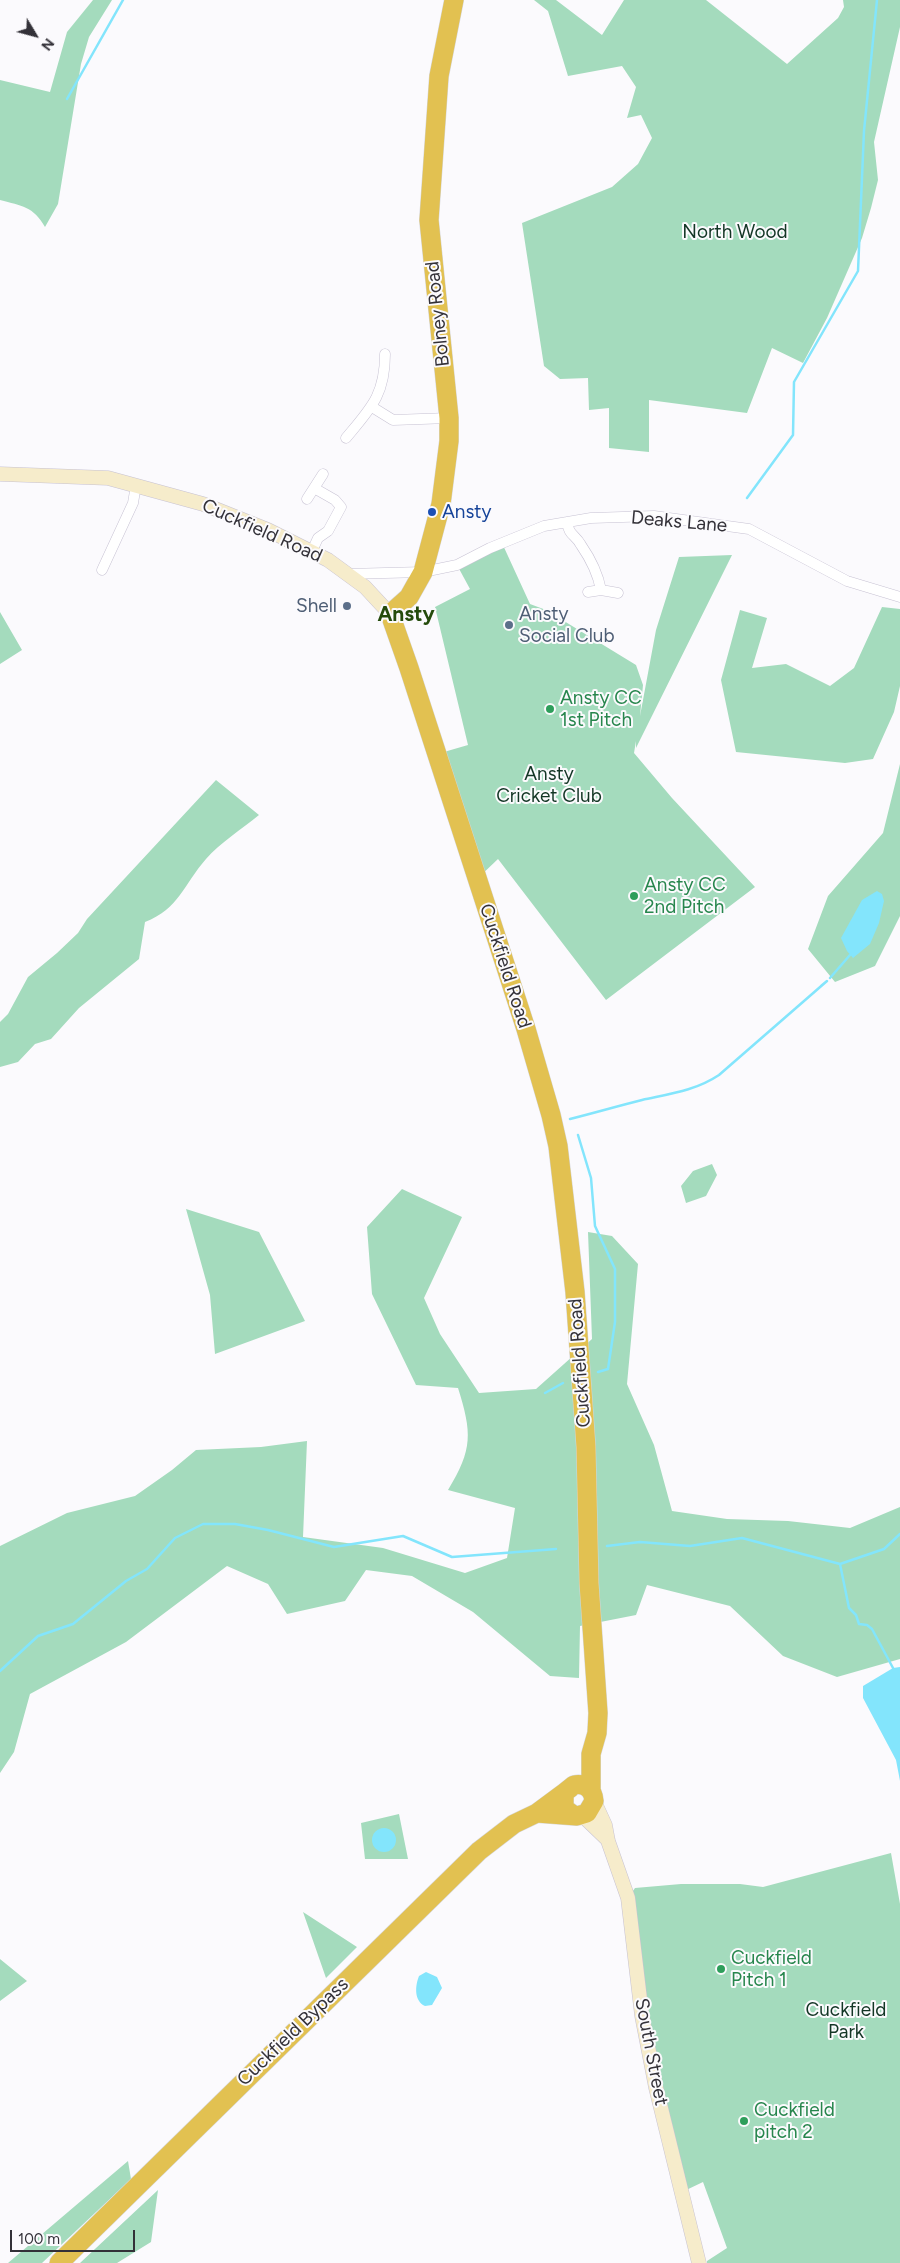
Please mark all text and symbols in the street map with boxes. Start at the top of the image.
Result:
north arrow [10,10,60,60]
text: N [37,35,57,54]
park label: North Wood [682,221,788,243]
street label: Bolney Road [421,260,455,368]
street label: Cuckfield Road [198,494,326,568]
place label: Ansty [442,501,491,523]
marker: Ansty [426,506,438,518]
street label: Deaks Lane [630,506,728,538]
place label: Shell [296,595,337,617]
marker: Shell [341,600,353,612]
district label: Ansty [377,602,435,628]
place label: Ansty Social Club [519,603,615,647]
marker: Ansty Social Club [503,619,515,631]
place label: Ansty CC 1st Pitch [560,687,642,731]
marker: Ansty CC 1st Pitch [544,703,556,715]
park label: Ansty Cricket Club [496,763,602,807]
place label: Ansty CC 2nd Pitch [644,874,726,918]
marker: Ansty CC 2nd Pitch [628,890,640,902]
street label: Cuckfield Road [474,901,536,1031]
street label: Cuckfield Road [564,1298,596,1428]
place label: Cuckfield Pitch 1 [731,1947,812,1991]
marker: Cuckfield Pitch 1 [715,1963,727,1975]
street label: Cuckfield Bypass [233,1973,353,2091]
street label: South Street [629,1996,673,2108]
park label: Cuckfield Park [806,1999,886,2043]
place label: Cuckfield pitch 2 [754,2099,835,2143]
marker: Cuckfield pitch 2 [738,2115,750,2127]
scale bar [12,2220,138,2252]
text: 100 m [18,2230,60,2248]

